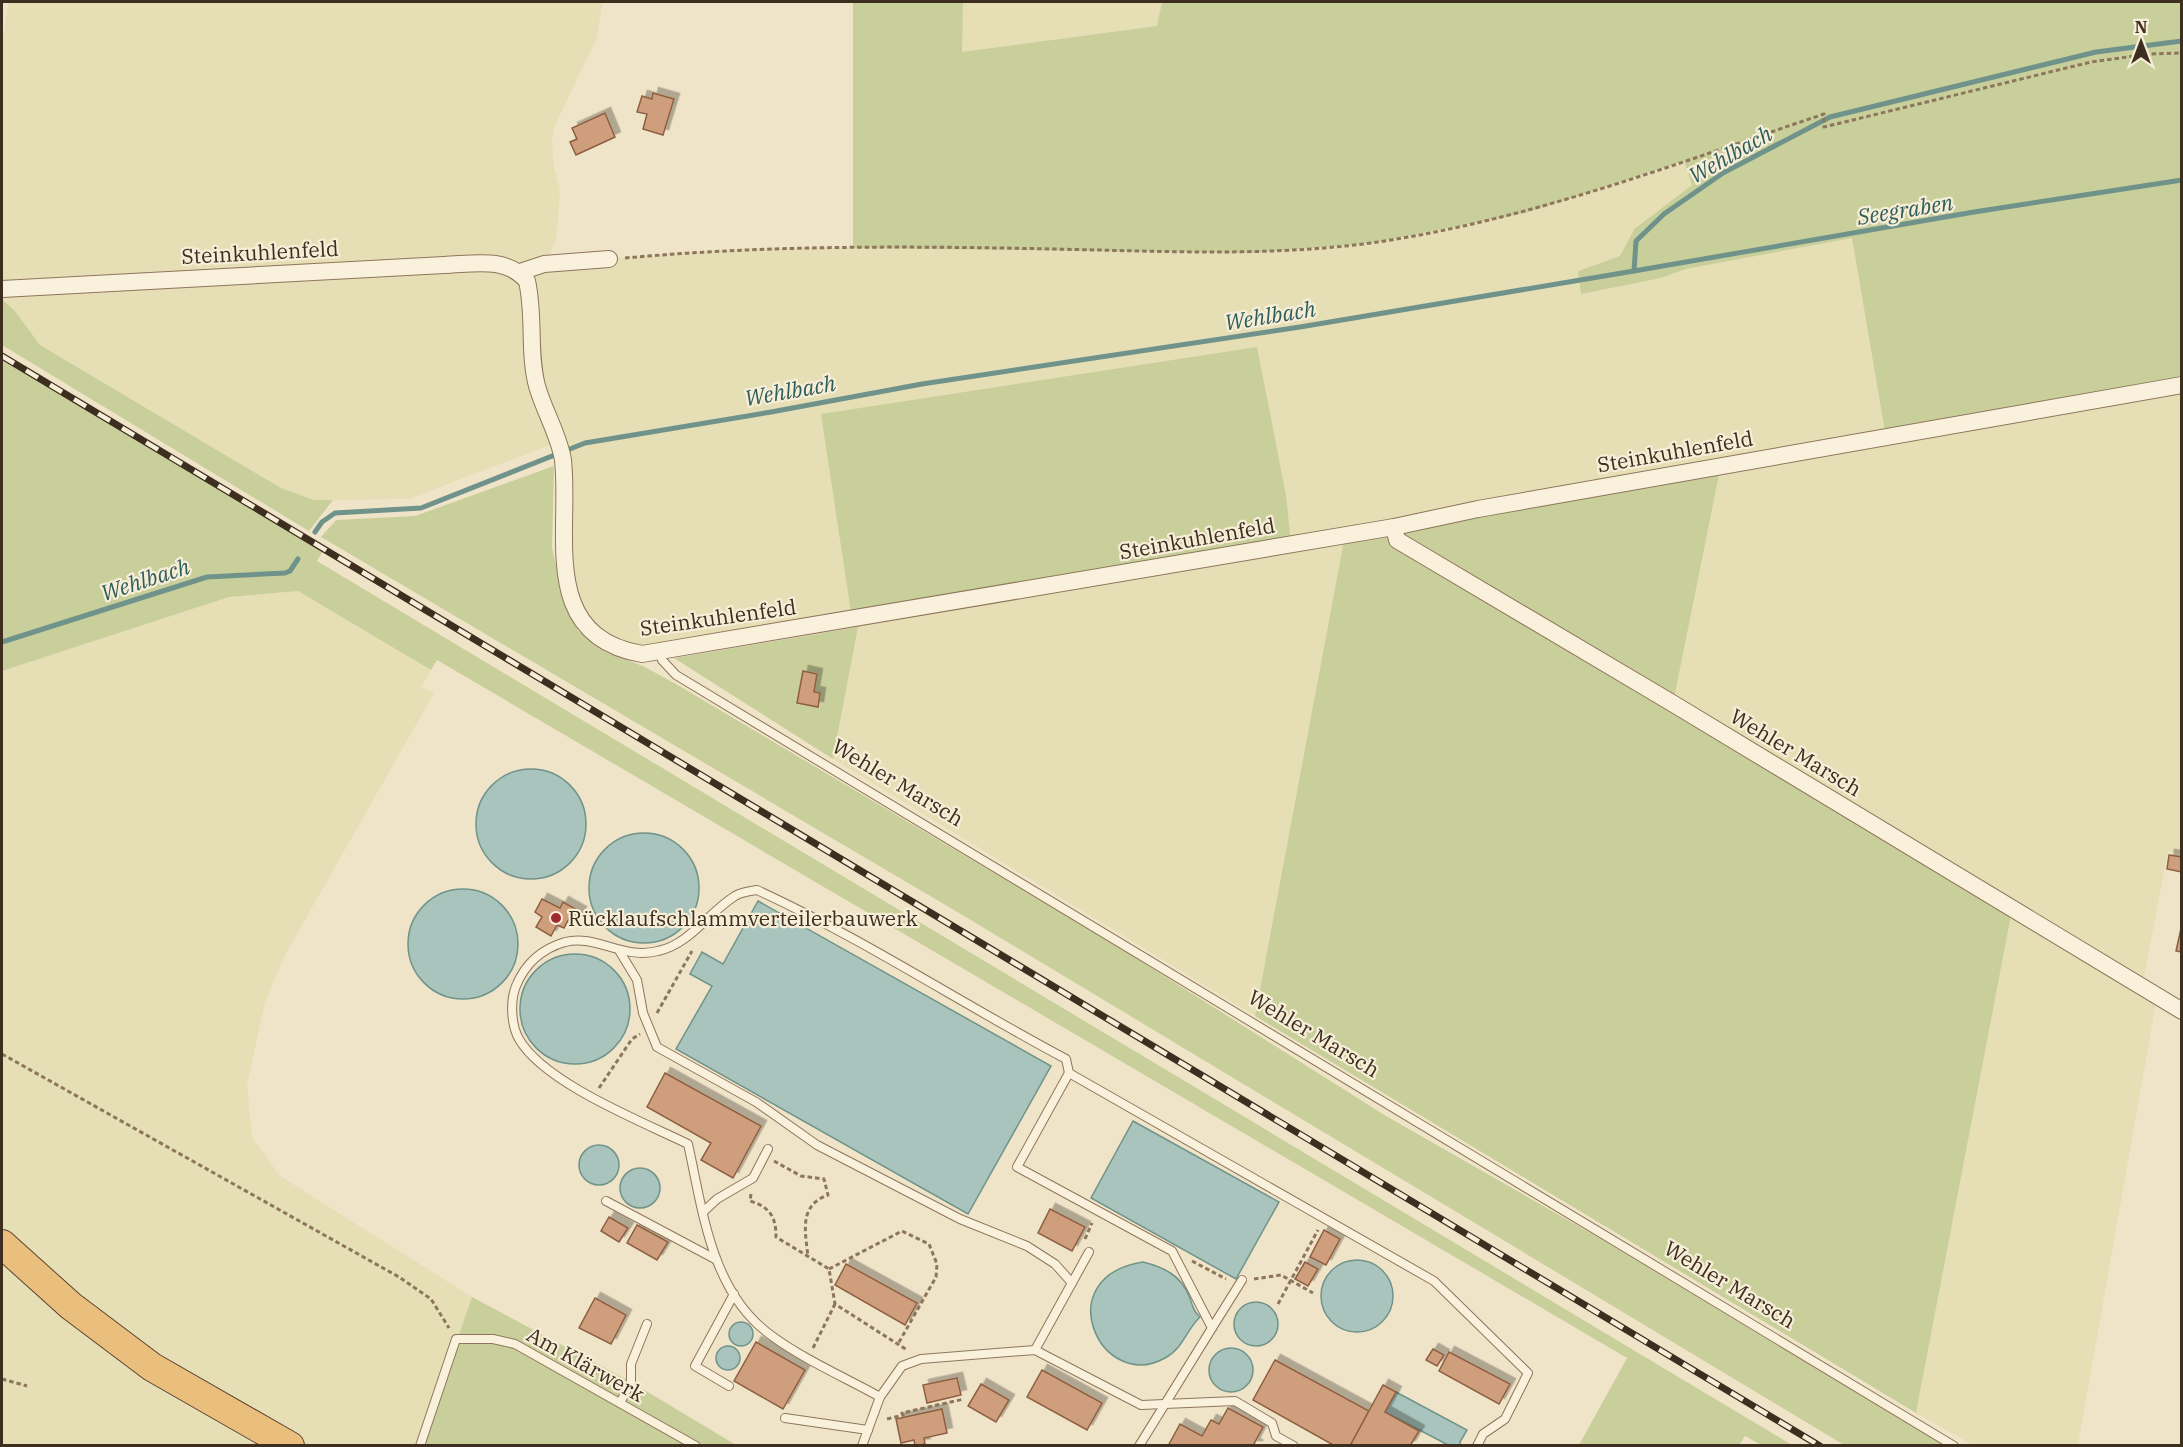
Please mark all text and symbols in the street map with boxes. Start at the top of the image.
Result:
north arrow [2111,12,2171,72]
text: N [2135,17,2147,37]
water label: Wehlbach [1683,119,1777,189]
water label: Seegraben [1854,187,1956,231]
street label: Steinkuhlenfeld [181,234,340,270]
water label: Wehlbach [1222,294,1318,336]
water label: Wehlbach [742,368,838,412]
street label: Steinkuhlenfeld [1595,423,1755,478]
street label: Steinkuhlenfeld [1117,510,1277,565]
water label: Wehlbach [97,551,193,607]
street label: Steinkuhlenfeld [638,592,798,642]
street label: Wehler Marsch [1725,702,1867,802]
street label: Wehler Marsch [827,732,969,832]
place label: Rücklaufschlammverteilerbauwerk [568,904,918,932]
marker: Rücklaufschlammverteilerbauwerk [549,911,563,925]
street label: Wehler Marsch [1243,983,1385,1083]
street label: Wehler Marsch [1659,1234,1801,1334]
street label: Am Klärwerk [522,1320,651,1408]

